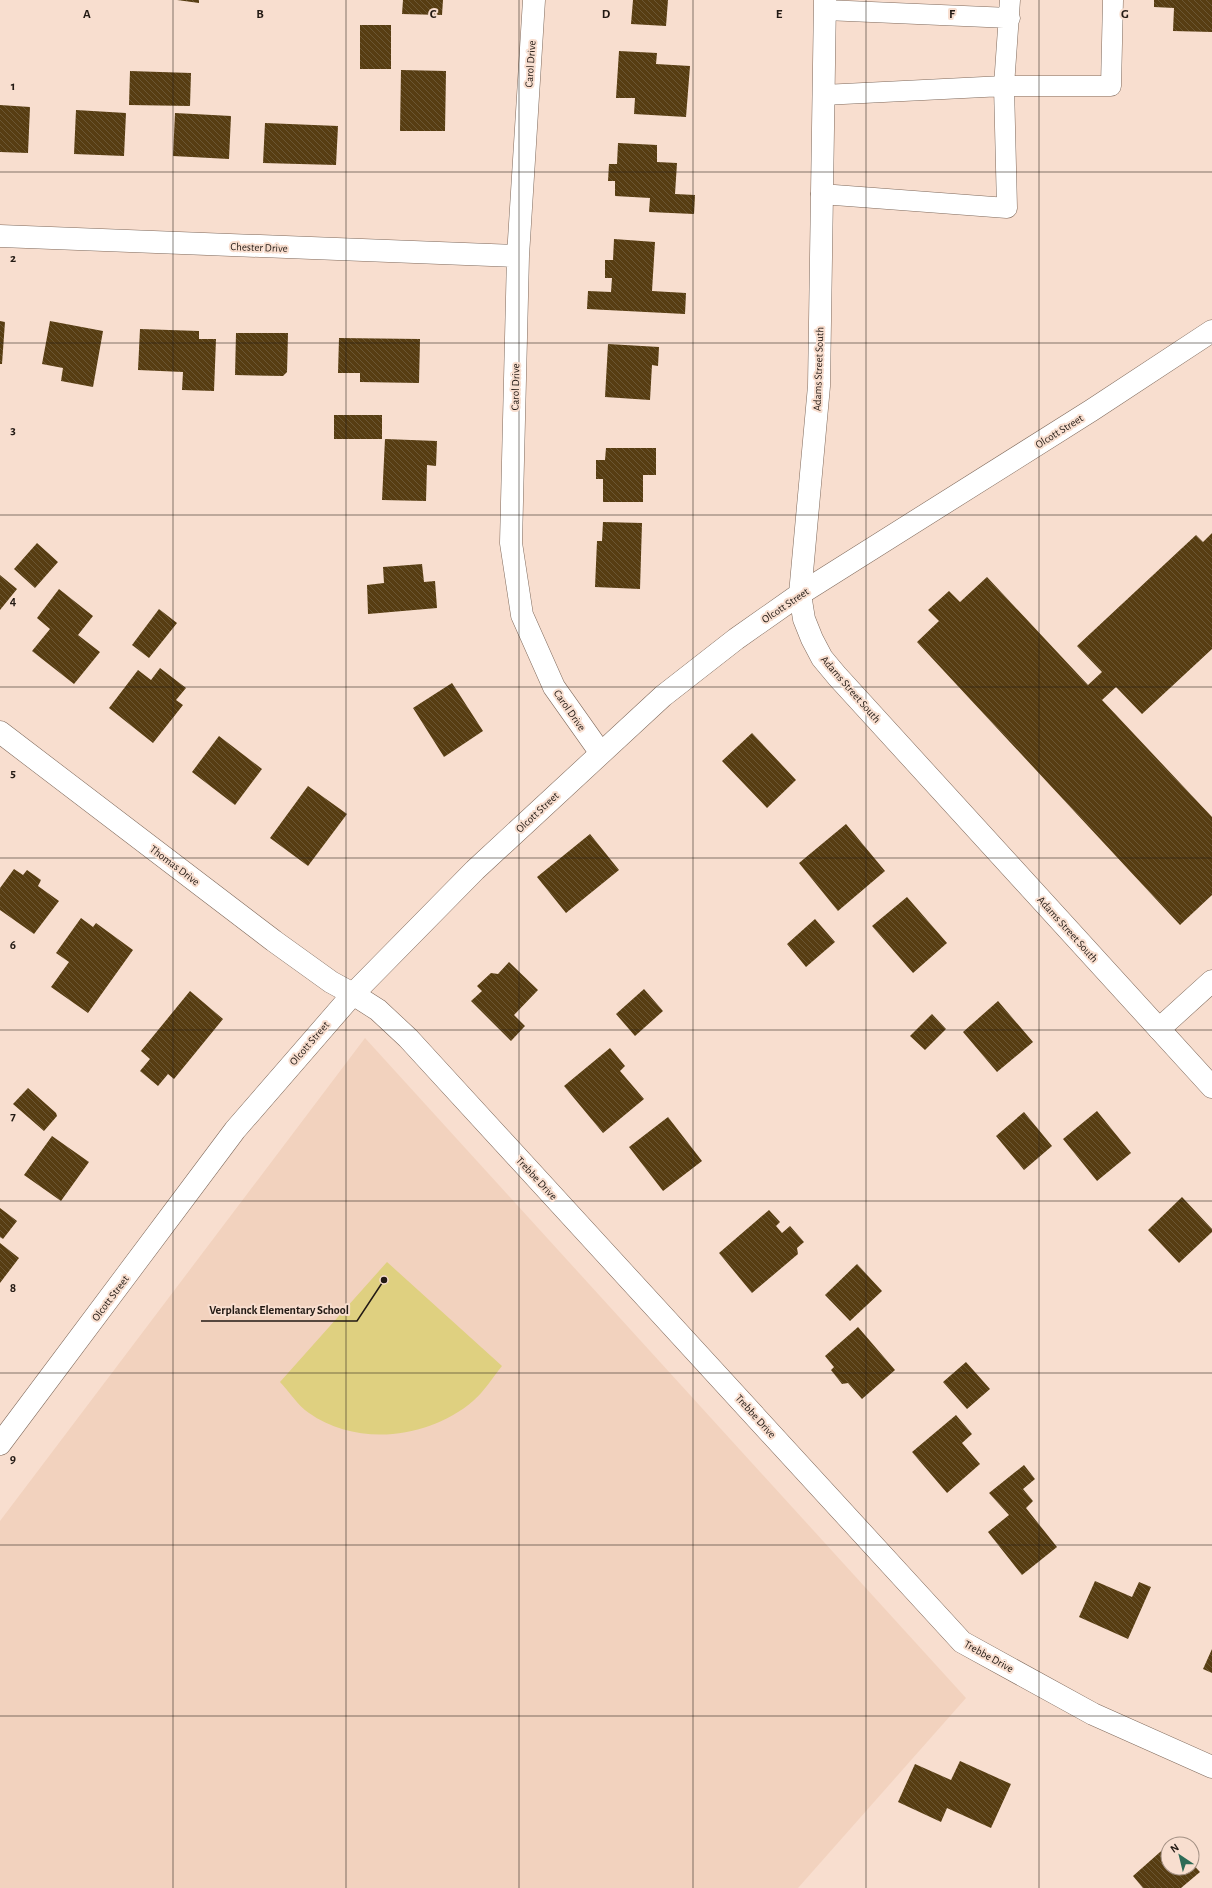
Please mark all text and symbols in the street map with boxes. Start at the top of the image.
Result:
text: A [83,8,91,21]
text: B [256,8,264,21]
text: C [430,8,437,21]
text: D [602,8,611,21]
text: E [776,8,783,21]
text: F [949,8,956,21]
text: G [1121,8,1129,21]
street label: Carol Drive [523,40,538,88]
text: 1 [11,80,15,93]
street label: Chester Drive [230,241,288,254]
text: 2 [10,252,16,265]
street label: Adams Street South [812,327,825,411]
street label: Carol Drive [510,363,521,411]
street label: Olcott Street [1033,412,1086,450]
text: 3 [10,424,16,437]
street label: Olcott Street [760,585,811,625]
text: 4 [10,595,17,608]
street label: Adams Street South [819,654,882,725]
street label: Carol Drive [552,688,588,733]
text: 5 [10,767,16,780]
street label: Olcott Street [514,790,561,835]
street label: Thomas Drive [148,843,202,888]
street label: Adams Street South [1035,894,1100,964]
text: 6 [10,939,16,952]
street label: Olcott Street [287,1019,332,1067]
text: 7 [10,1110,16,1123]
street label: Trebbe Drive [514,1155,559,1202]
street label: Olcott Street [90,1273,131,1323]
text: 8 [10,1282,16,1295]
callout: Verplanck Elementary School [201,1297,357,1321]
text: Verplanck Elementary School [209,1304,349,1317]
street label: Trebbe Drive [733,1392,778,1440]
text: 9 [10,1453,16,1466]
street label: Trebbe Drive [962,1638,1015,1674]
north arrow [1160,1836,1200,1876]
text: N [1168,1842,1181,1855]

